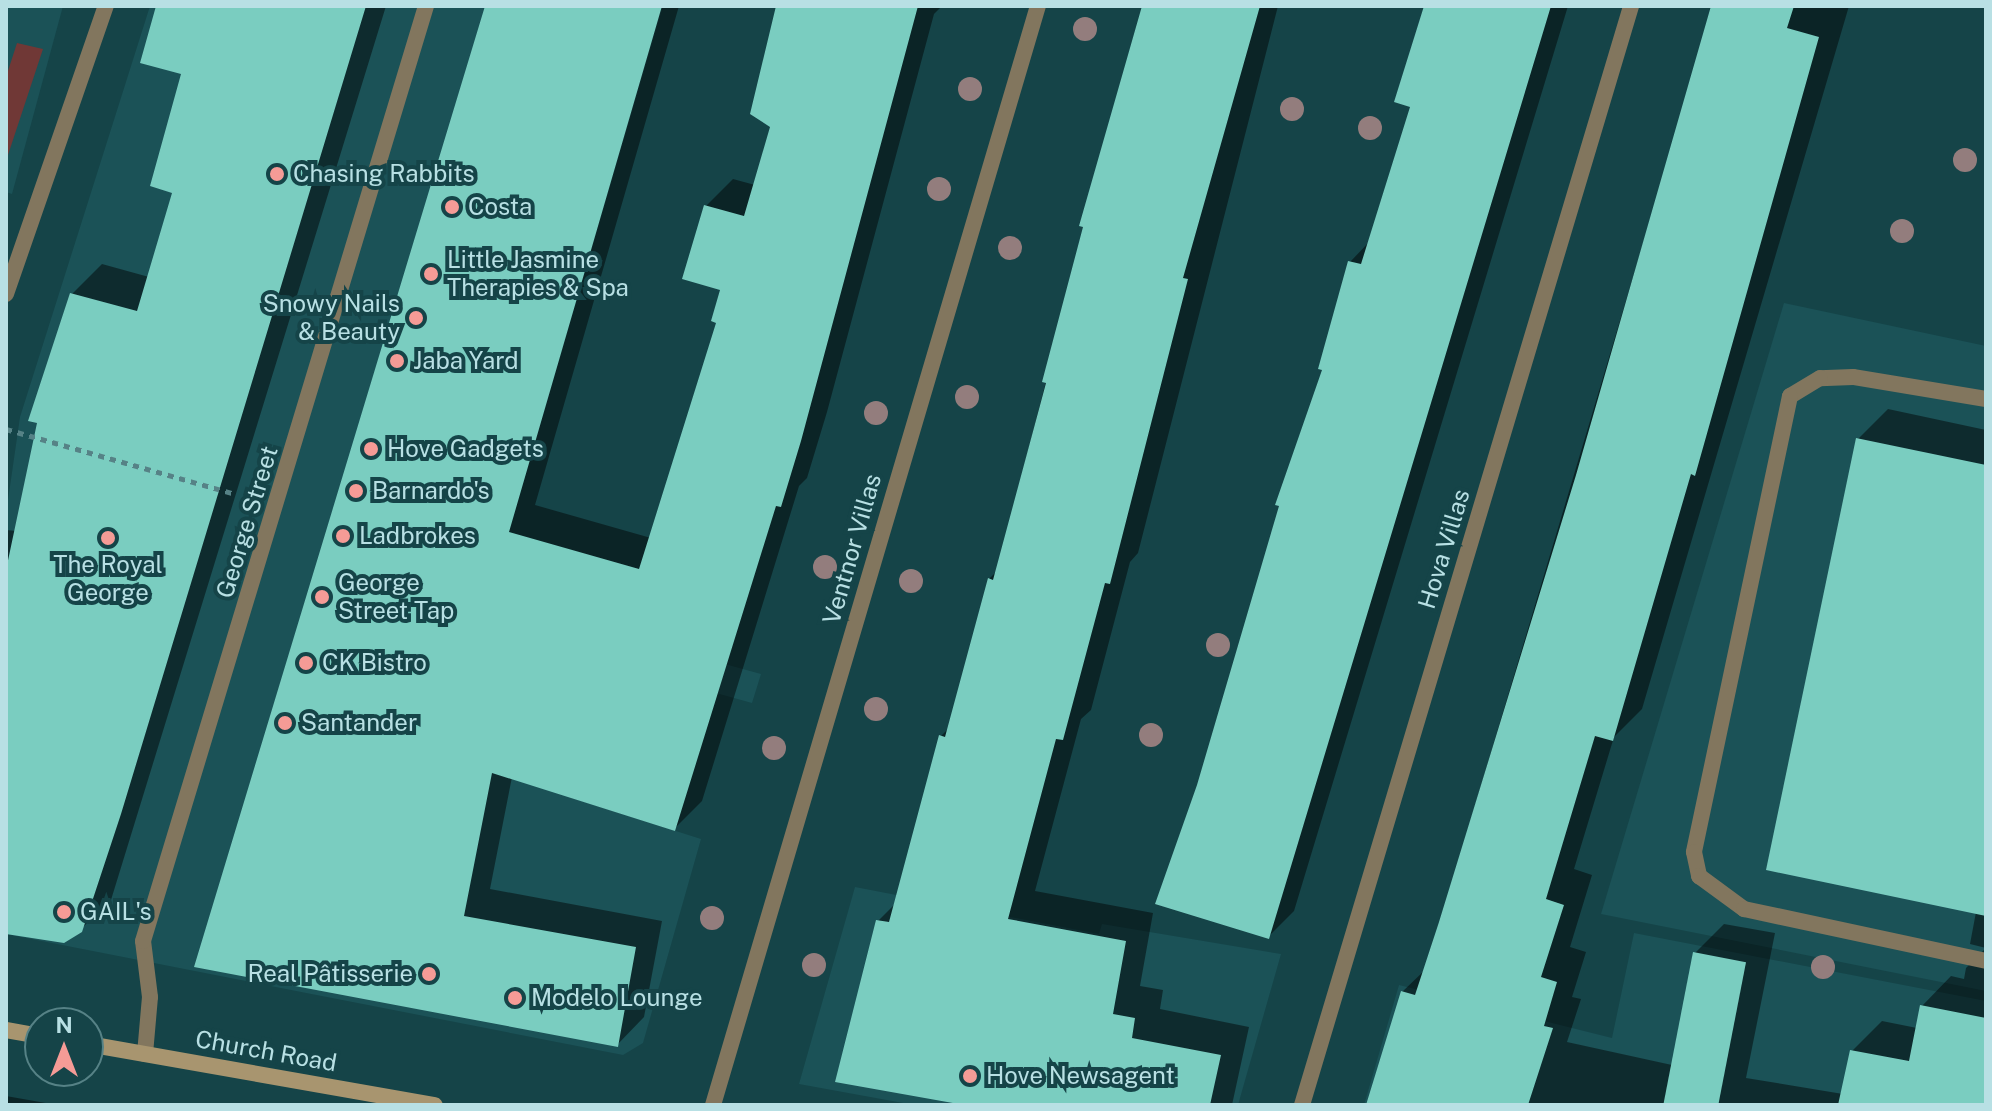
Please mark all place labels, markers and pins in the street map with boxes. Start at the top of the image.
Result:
place label: Chasing Rabbits [293,160,475,188]
marker: Chasing Rabbits [268,165,286,183]
place label: Costa [468,193,532,221]
marker: Costa [443,198,461,216]
place label: Little Jasmine Therapies & Spa [447,246,629,302]
marker: Little Jasmine Therapies & Spa [422,265,440,283]
place label: Snowy Nails & Beauty [263,290,400,346]
marker: Snowy Nails & Beauty [407,309,425,327]
place label: Jaba Yard [413,347,519,375]
marker: Jaba Yard [388,352,406,370]
place label: Hove Gadgets [387,435,544,463]
marker: Hove Gadgets [362,440,380,458]
place label: Barnardo's [372,477,490,505]
marker: Barnardo's [347,482,365,500]
place label: Ladbrokes [359,522,476,550]
marker: Ladbrokes [334,527,352,545]
marker: The Royal George [99,529,117,547]
place label: The Royal George [53,551,163,607]
place label: George Street Tap [338,569,454,625]
marker: George Street Tap [313,588,331,606]
place label: CK Bistro [322,649,427,677]
marker: CK Bistro [297,654,315,672]
place label: Santander [301,709,417,737]
marker: Santander [276,714,294,732]
place label: GAIL's [80,898,152,926]
marker: GAIL's [55,903,73,921]
place label: Real Pâtisserie [248,960,413,988]
marker: Real Pâtisserie [420,965,438,983]
place label: Modelo Lounge [531,984,703,1012]
marker: Modelo Lounge [506,989,524,1007]
place label: Hove Newsagent [986,1062,1175,1090]
marker: Hove Newsagent [961,1067,979,1085]

